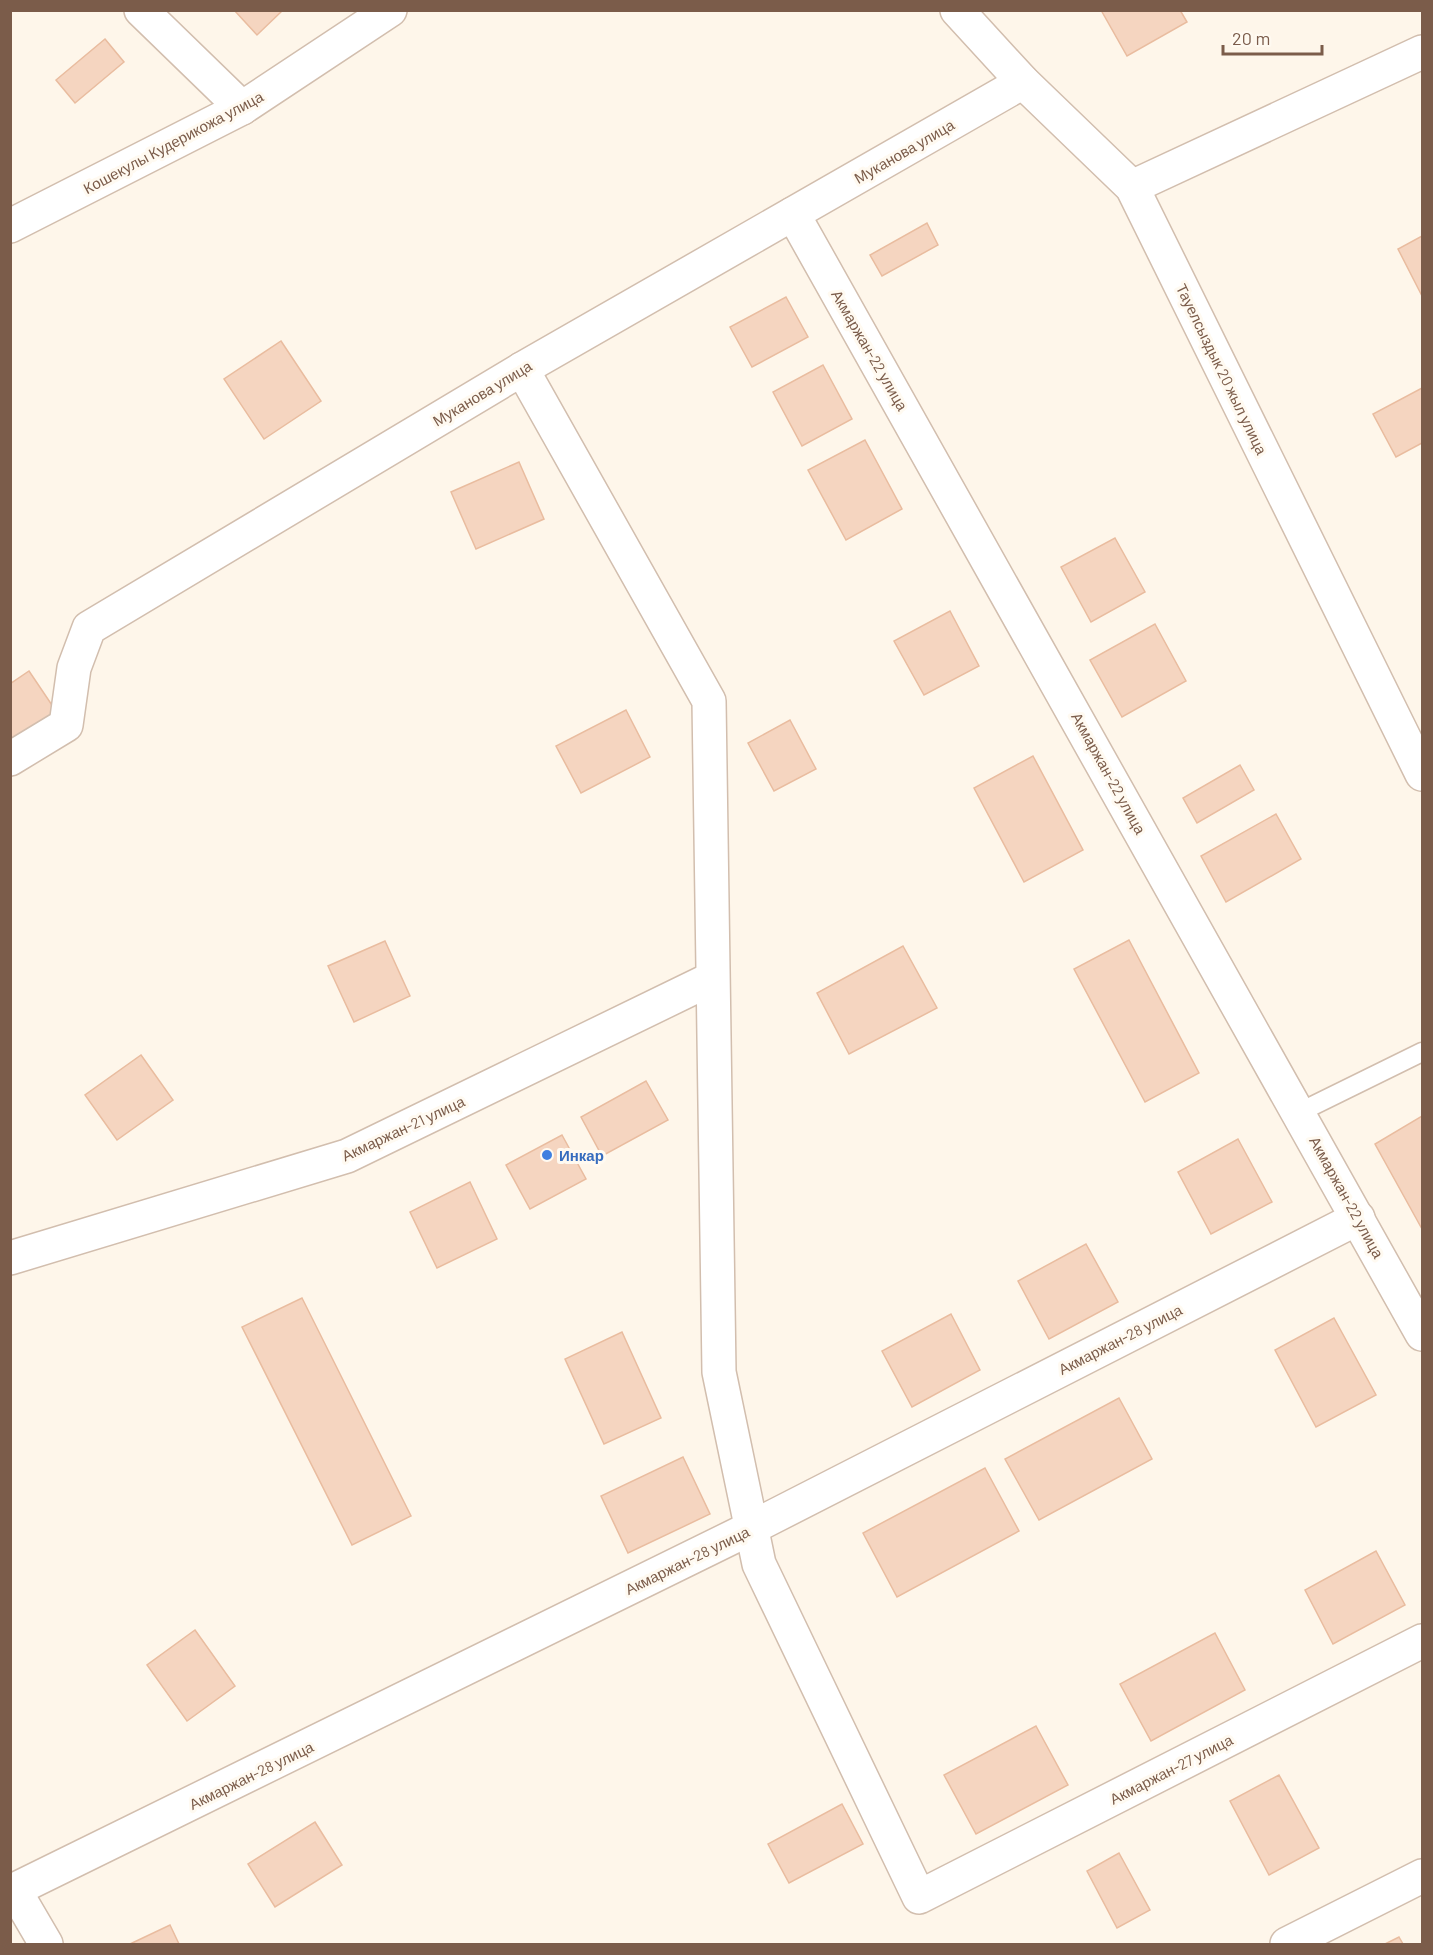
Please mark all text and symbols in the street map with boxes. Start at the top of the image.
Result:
scale bar [1223,18,1322,56]
text: 20 m [1232,27,1270,49]
street label: Кошекулы Кудерикожа улица [80,87,267,197]
street label: Муканова улица [851,115,958,187]
street label: Тауелсыздык 20 жыл улица [1173,281,1272,458]
street label: Акмаржан-22 улица [828,286,912,414]
street label: Муканова улица [429,356,535,430]
street label: Акмаржан-22 улица [1068,709,1150,838]
street label: Акмаржан-21 улица [339,1091,468,1164]
street label: Акмаржан-22 улица [1306,1133,1388,1262]
place label: Инкар [559,1146,604,1164]
marker: Инкар [540,1148,554,1162]
street label: Акмаржан-28 улица [1055,1300,1185,1378]
street label: Акмаржан-28 улица [622,1522,753,1598]
street label: Акмаржан-27 улица [1107,1730,1236,1808]
street label: Акмаржан-28 улица [186,1737,317,1813]

